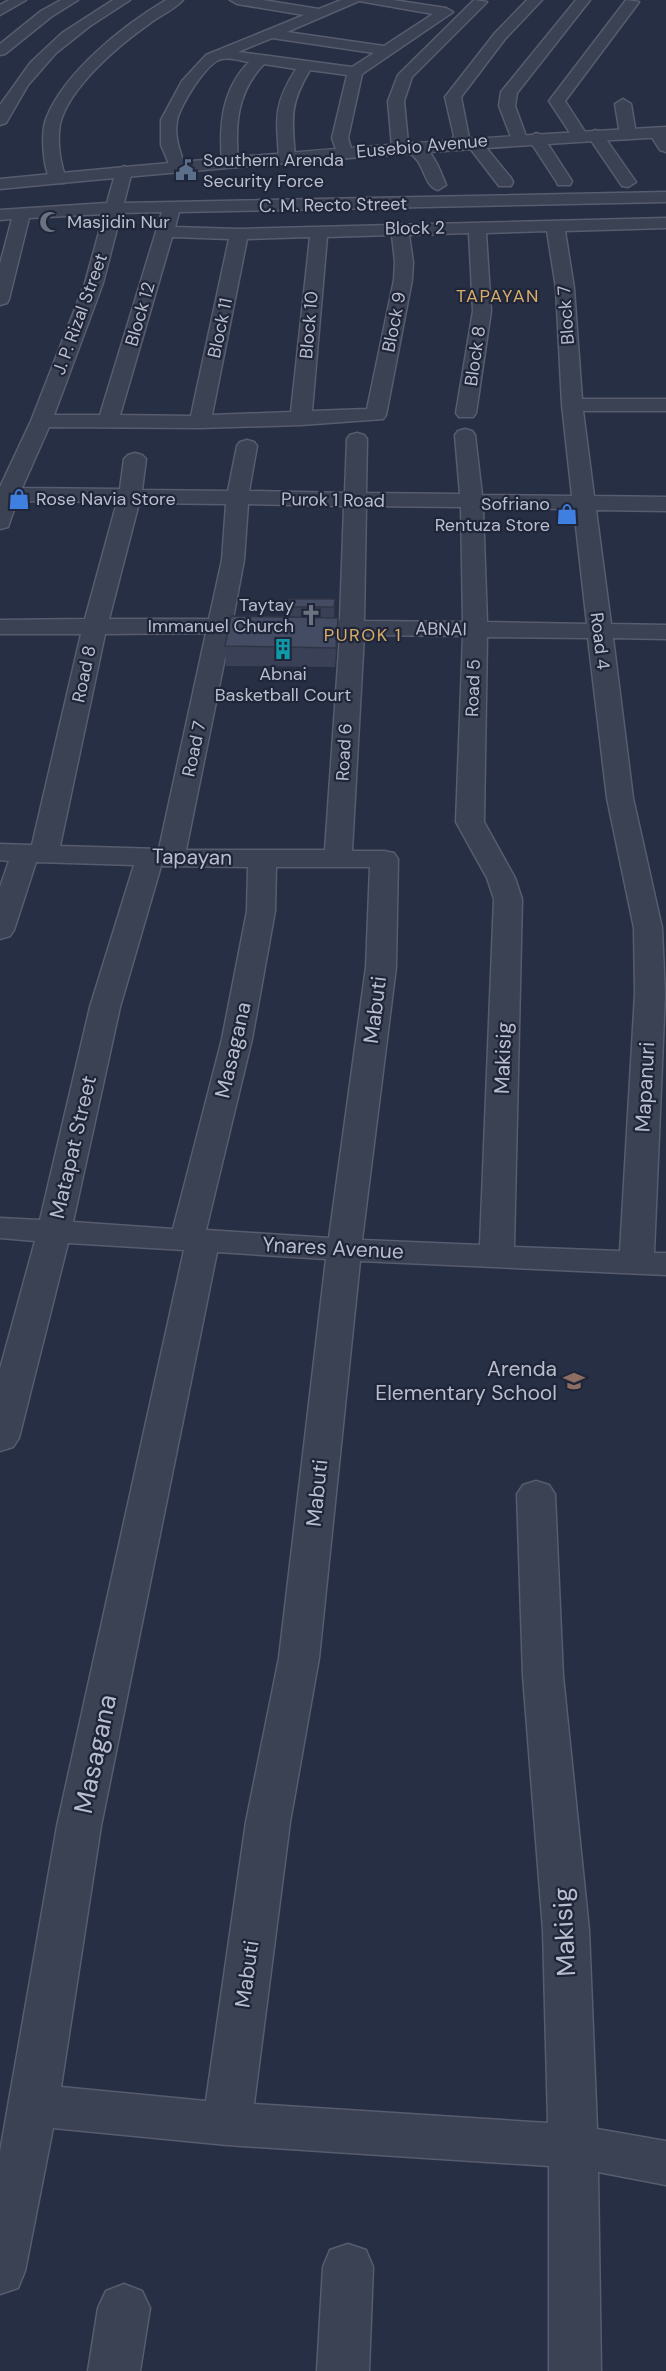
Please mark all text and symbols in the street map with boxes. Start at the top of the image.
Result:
street label: Eusebio Avenue [355,128,489,164]
place label: Southern Arenda Security Force [203,148,344,193]
public building icon: Southern Arenda Security Force [174,158,198,182]
street label: C. M. Recto Street [259,192,407,218]
mosque icon: Masjidin Nur [38,210,62,234]
place label: Masjidin Nur [67,210,170,234]
street label: Block 2 [385,215,445,241]
street label: J. P. Rizal Street [47,250,113,378]
street label: Block 12 [119,279,161,349]
district label: TAPAYAN [456,284,540,308]
street label: Block 7 [552,285,580,345]
street label: Block 10 [294,290,324,360]
street label: Block 9 [376,290,412,354]
street label: Block 11 [202,296,238,360]
street label: Block 8 [459,324,491,388]
shop icon: Rose Navia Store [7,487,31,511]
place label: Rose Navia Store [36,487,176,511]
street label: Purok 1 Road [281,487,385,513]
place label: Sofriano Rentuza Store [435,492,550,537]
shop icon: Sofriano Rentuza Store [555,502,579,526]
place label: Taytay Immanuel Church [148,593,294,638]
church icon: Taytay Immanuel Church [299,603,323,627]
street label: Road 4 [585,611,615,671]
street label: ABNAI [415,617,467,641]
district label: PUROK 1 [324,623,402,647]
building icon: Abnai Basketball Court [271,637,295,661]
street label: Road 8 [66,643,102,705]
street label: Road 5 [460,659,486,717]
place label: Abnai Basketball Court [215,662,351,707]
street label: Road 7 [176,719,212,779]
street label: Road 6 [330,722,358,782]
street label: Tapayan [152,842,232,872]
street label: Mabuti [357,975,393,1045]
street label: Masagana [208,999,258,1101]
street label: Makisig [488,1021,518,1094]
street label: Mapanuri [629,1041,661,1133]
street label: Matapat Street [43,1073,103,1221]
street label: Ynares Avenue [262,1230,405,1266]
place label: Arenda Elementary School [375,1355,557,1407]
school or university icon: Arenda Elementary School [562,1369,586,1393]
street label: Mabuti [300,1458,334,1528]
street label: Masagana [66,1691,124,1817]
street label: Makisig [545,1887,583,1977]
street label: Mabuti [228,1939,266,2009]

